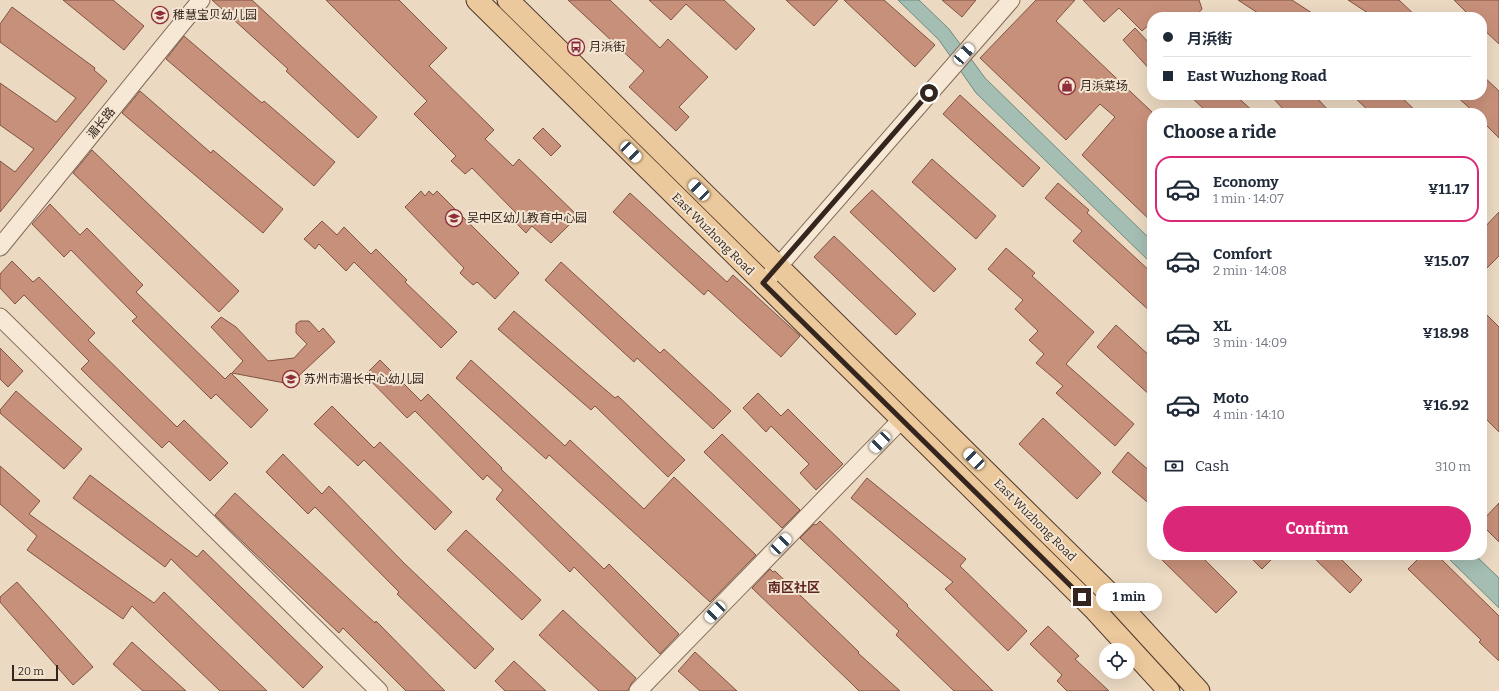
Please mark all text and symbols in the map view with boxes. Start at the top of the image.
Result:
school or university icon: 稚慧宝贝幼儿园 [150,5,170,25]
place label: 稚慧宝贝幼儿园 [173,8,257,22]
text: 月浜街 [1187,30,1232,48]
bus stop icon: 月浜街 [566,37,586,57]
place label: 月浜街 [589,40,625,54]
car [952,41,976,67]
text: East Wuzhong Road [1187,67,1327,85]
shop icon: 月浜菜场 [1057,76,1077,96]
place label: 月浜菜场 [1080,79,1128,93]
route start [920,84,938,102]
street label: 湄长路 [84,105,118,141]
text: Choose a ride [1163,121,1276,143]
car [618,139,644,165]
icon: car [1165,171,1201,207]
text: Economy [1213,173,1279,191]
car [686,177,712,203]
text: ¥11.17 [1428,180,1469,198]
street label: East Wuzhong Road [669,190,757,278]
text: 1 min · 14:07 [1213,191,1284,206]
school or university icon: 吴中区幼儿教育中心园 [444,208,464,228]
place label: 吴中区幼儿教育中心园 [467,211,587,225]
icon: car [1165,243,1201,279]
text: Comfort [1213,245,1272,263]
text: ¥15.07 [1424,252,1469,270]
text: 2 min · 14:08 [1213,263,1287,278]
icon: car [1165,315,1201,351]
text: XL [1213,317,1232,335]
text: ¥18.98 [1423,324,1469,342]
text: 3 min · 14:09 [1213,335,1287,350]
school or university icon: 苏州市湄长中心幼儿园 [281,369,301,389]
place label: 苏州市湄长中心幼儿园 [304,372,424,386]
icon: car [1165,387,1201,423]
text: Moto [1213,389,1249,407]
text: ¥16.92 [1423,396,1469,414]
text: 4 min · 14:10 [1213,407,1285,422]
car [867,429,893,455]
car [961,446,987,472]
icon: cash [1163,455,1185,477]
text: Cash [1195,457,1229,475]
text: 310 m [1435,459,1471,474]
street label: East Wuzhong Road [991,476,1079,564]
button: Confirm [1163,506,1471,552]
car [768,531,794,557]
district label: 南区社区 [768,580,820,595]
callout: 1 min [1096,583,1162,611]
route end [1073,588,1091,606]
text: 1 min [1113,589,1145,604]
car [702,599,728,625]
map controls [1099,643,1135,679]
button: locate [1099,643,1135,679]
scale bar [12,663,58,682]
text: 20 m [18,665,44,678]

